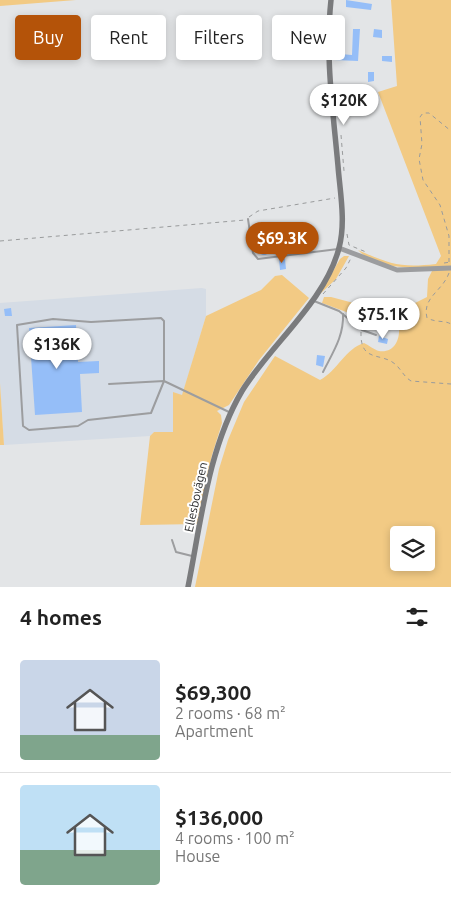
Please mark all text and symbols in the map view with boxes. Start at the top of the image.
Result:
chip: Buy [15,15,81,60]
chip: Rent [91,15,166,60]
chip: Filters [176,15,262,60]
chip: New [272,15,345,60]
pin: $120K [309,84,379,126]
text: $120K [321,91,367,109]
pin: $69.3K [241,222,323,264]
text: $69.3K [257,229,307,247]
pin: $75.1K [342,298,424,340]
text: $75.1K [358,305,408,323]
pin: $136K [22,328,92,370]
text: $136K [34,335,80,353]
street label: Ellesbovägen [182,461,209,533]
map controls [390,526,435,571]
button: layers [390,526,435,571]
icon: filters [403,603,431,631]
text: 4 homes [20,605,102,629]
icon: home [60,680,120,740]
text: $69,300 [175,680,251,704]
text: 2 rooms · 68 m² [175,704,286,722]
text: Apartment [175,722,253,740]
icon: home [60,805,120,865]
text: $136,000 [175,805,263,829]
text: 4 rooms · 100 m² [175,829,295,847]
text: House [175,847,220,865]

